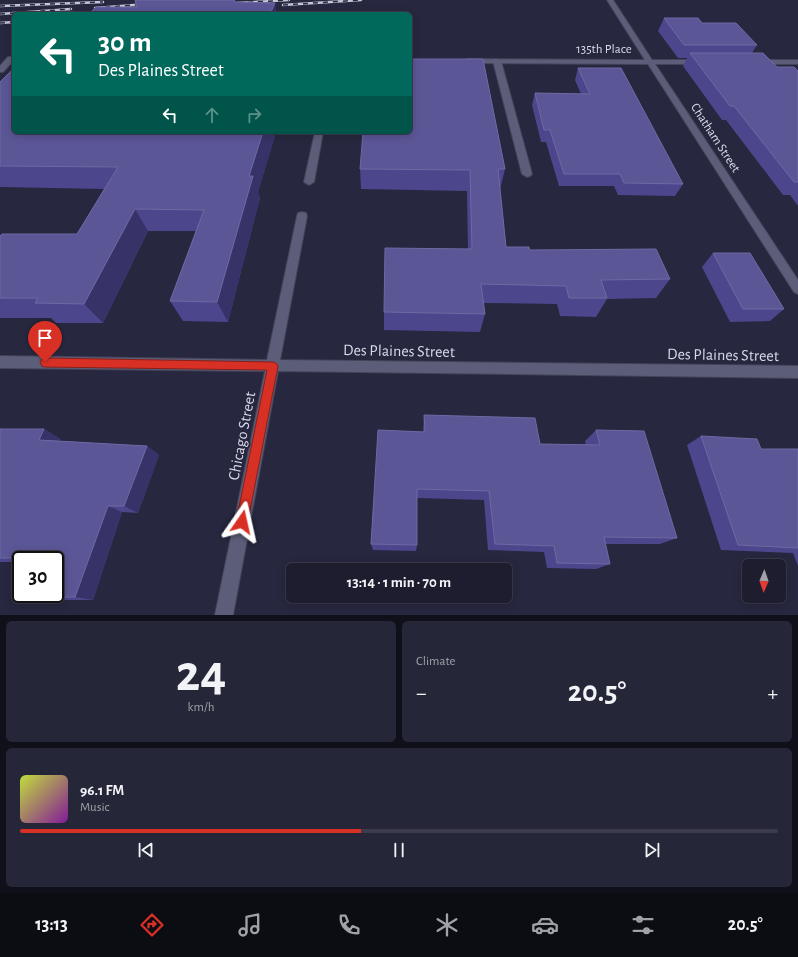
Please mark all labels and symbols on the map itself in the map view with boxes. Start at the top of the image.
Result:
street label: 135th Place [576,43,632,56]
street label: Chatham Street [688,101,742,175]
pin [28,321,62,362]
street label: Des Plaines Street [343,342,455,360]
street label: Des Plaines Street [667,346,779,364]
street label: Chicago Street [226,390,258,482]
position arrow [221,501,263,543]
speed limit sign: 30 [12,551,64,603]
north arrow [742,559,786,603]

